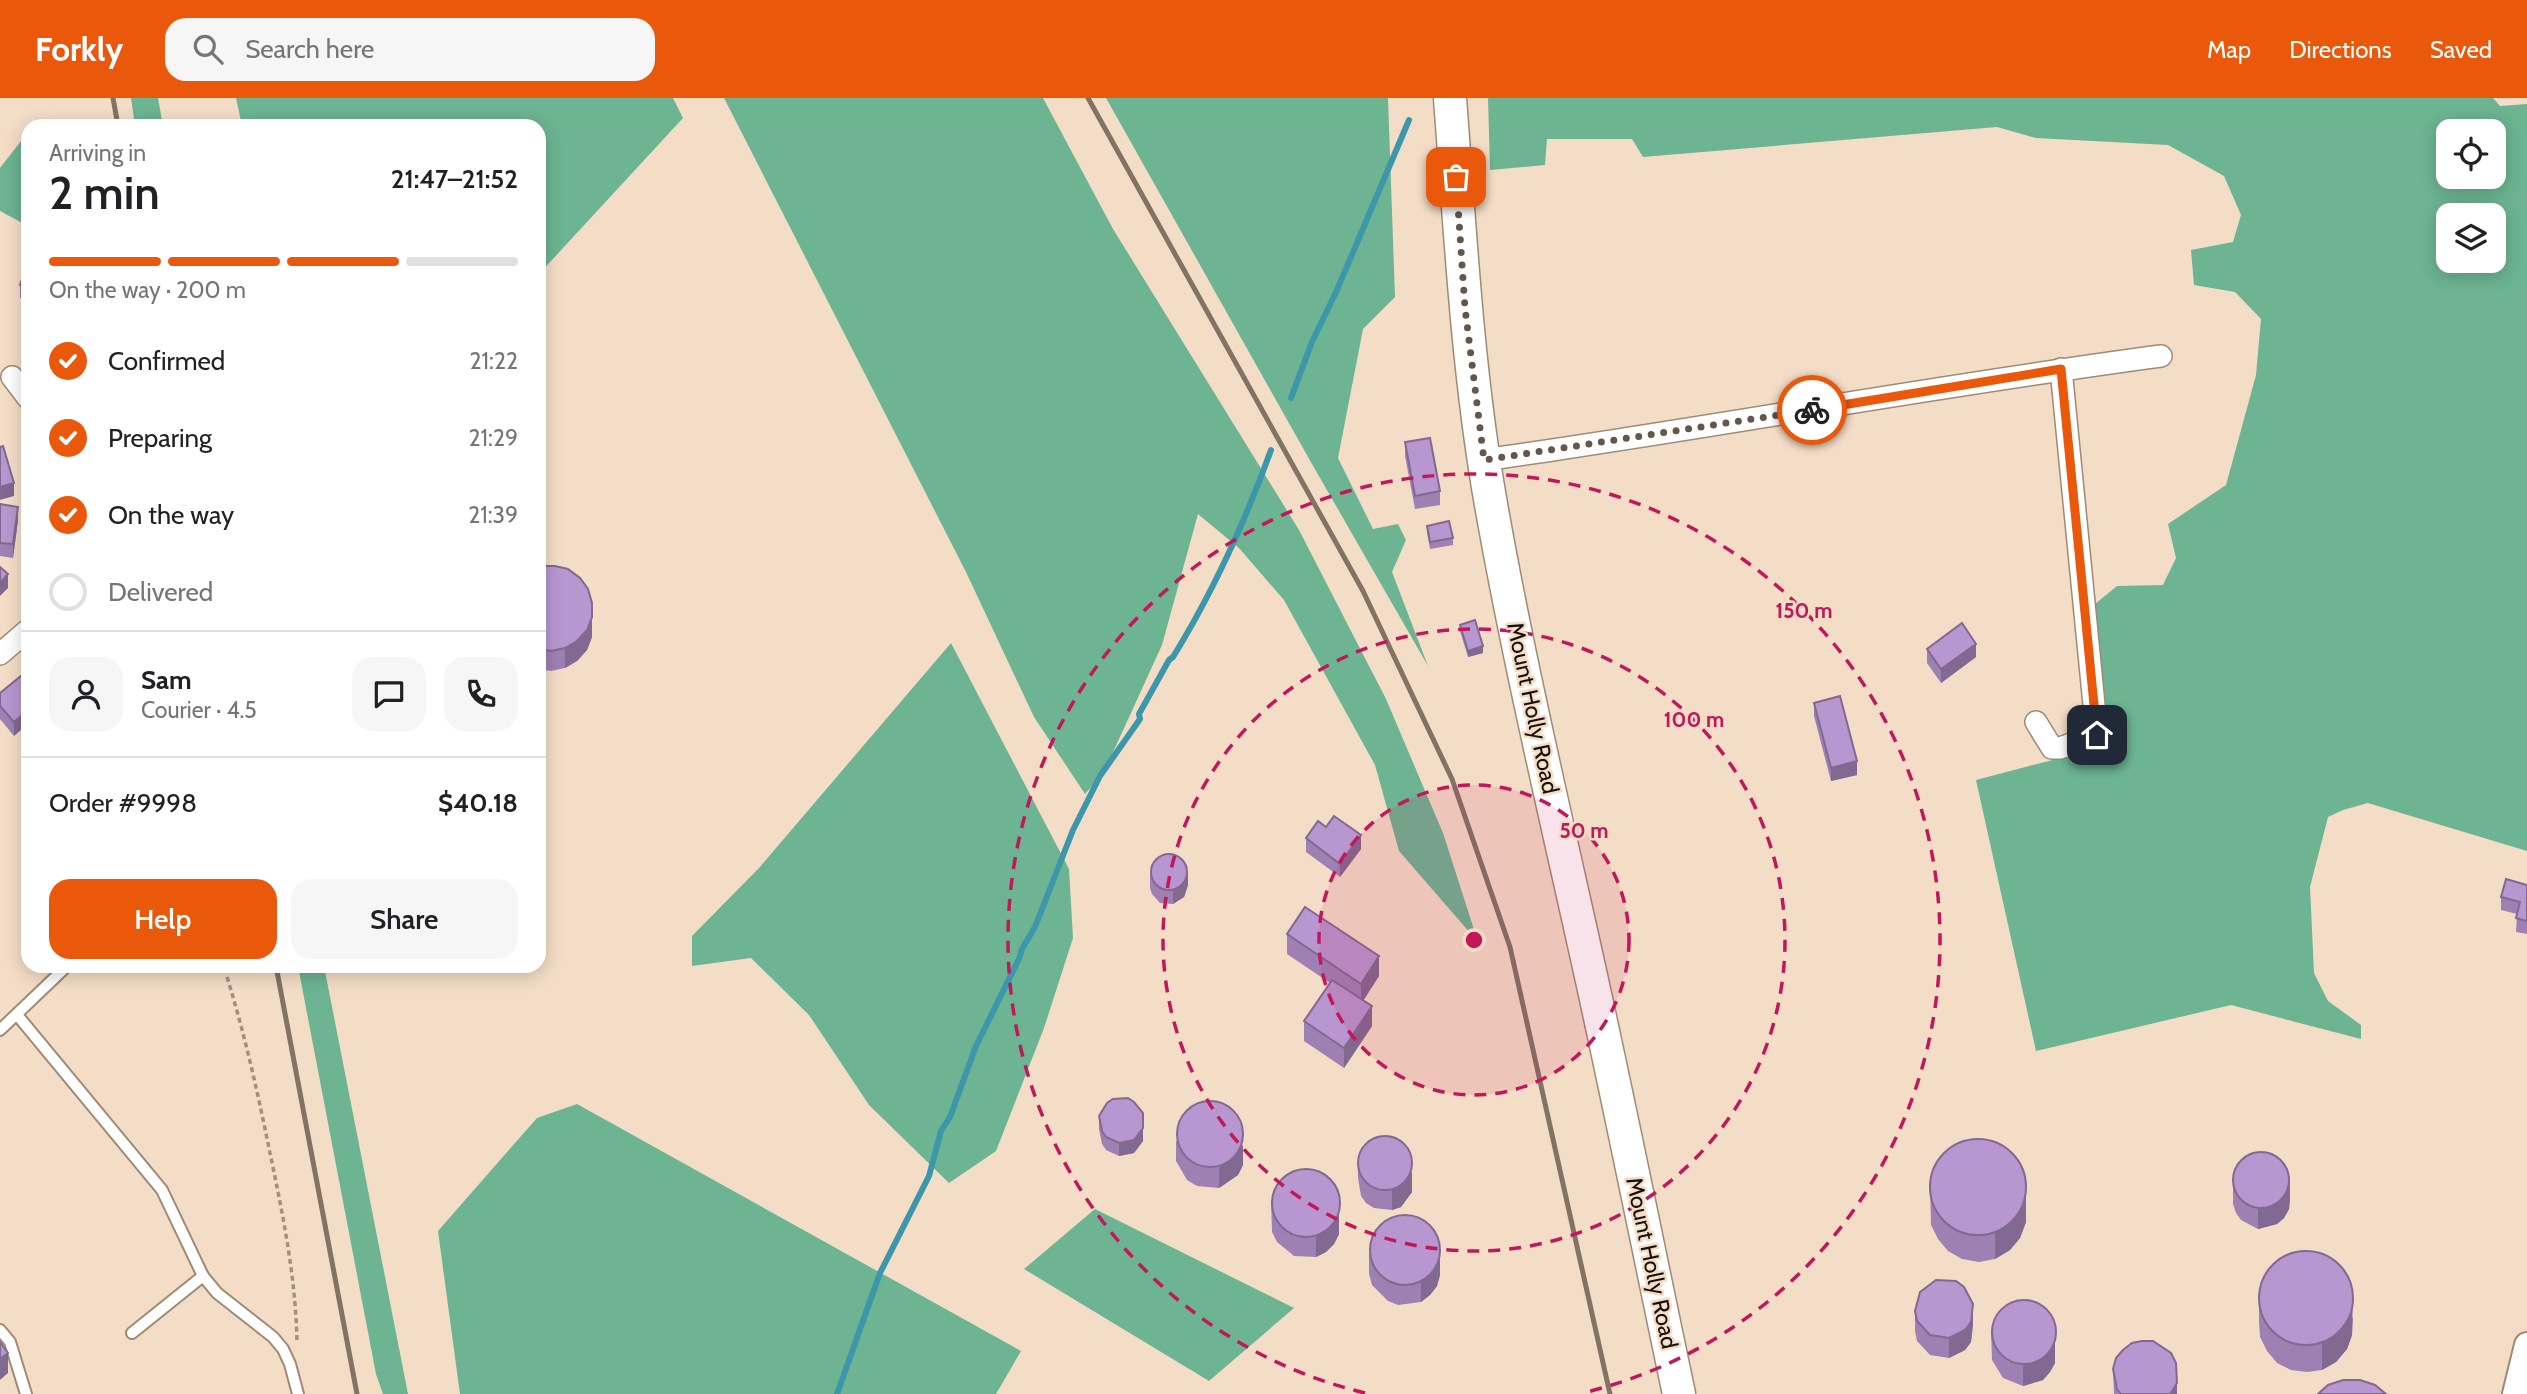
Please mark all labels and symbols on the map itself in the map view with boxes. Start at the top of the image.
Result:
pin [1426,147,1486,207]
courier [1777,375,1847,445]
text: 150 m [1776,598,1832,623]
street label: Mount Holly Road [1501,620,1565,796]
pin [2067,705,2127,765]
text: 100 m [1664,707,1724,732]
text: 50 m [1559,818,1609,843]
centre of rings [1462,928,1486,952]
street label: Mount Holly Road [1620,1175,1684,1351]

